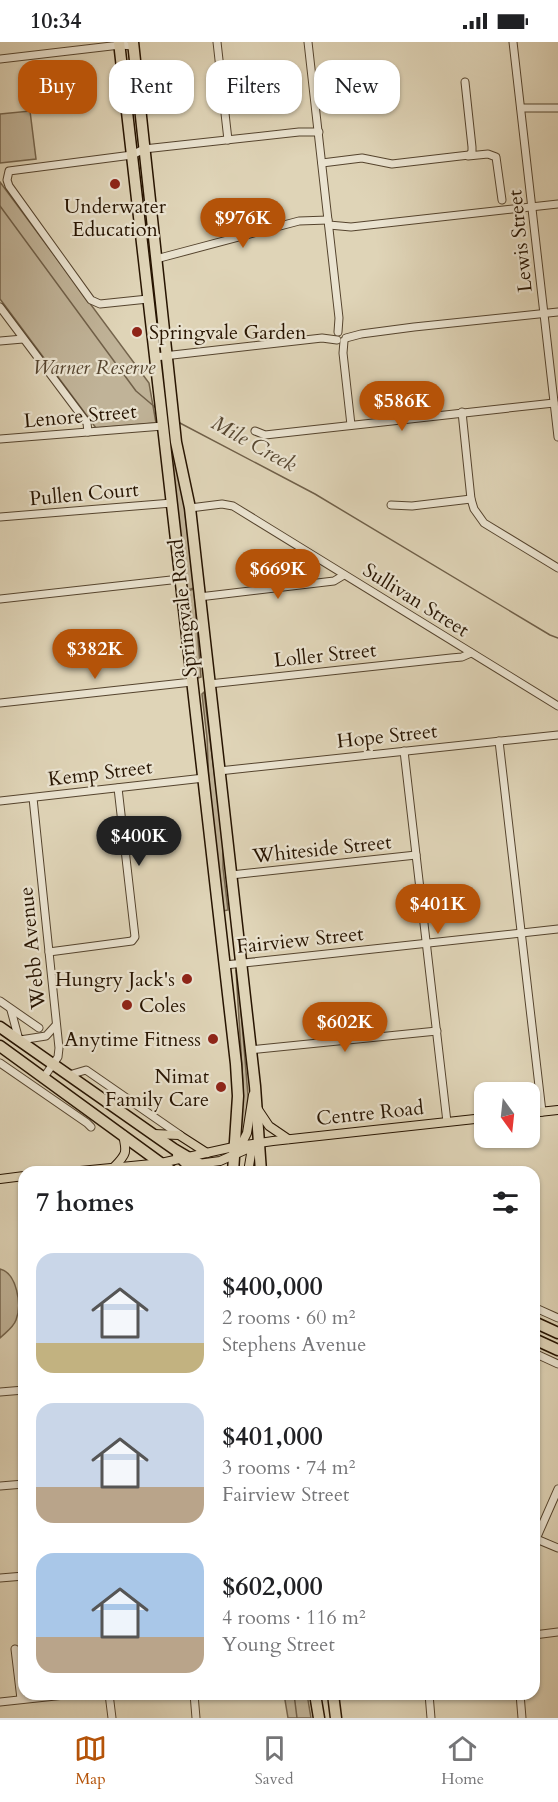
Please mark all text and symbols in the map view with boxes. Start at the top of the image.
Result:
text: 10:34 [30,6,81,36]
chip: Buy [18,60,97,114]
chip: Rent [109,60,194,114]
chip: Filters [206,60,302,114]
chip: New [314,60,400,114]
marker: Underwater Education [108,177,122,191]
street label: Lewis Street [501,188,539,294]
place label: Underwater Education [64,193,167,243]
pin: $976K [201,198,285,249]
text: $976K [214,204,272,231]
place label: Springvale Garden [149,319,307,346]
marker: Springvale Garden [130,325,144,339]
park label: Warner Reserve [33,354,156,381]
pin: $586K [360,381,444,432]
text: $586K [373,387,431,414]
street label: Lenore Street [22,398,138,434]
water label: Mile Creek [206,409,302,480]
street label: Pullen Court [28,476,140,512]
street label: Springvale Road [162,537,204,678]
pin: $669K [236,549,320,600]
text: $669K [249,555,307,582]
street label: Sullivan Street [358,557,475,644]
pin: $382K [53,629,137,680]
text: $382K [66,635,124,662]
street label: Loller Street [272,636,378,674]
street label: Hope Street [335,717,439,755]
street label: Kemp Street [46,753,154,793]
pin: $400K [97,816,181,867]
text: $400K [110,822,168,849]
street label: Whiteside Street [250,828,394,870]
pin: $401K [396,884,480,935]
street label: Webb Avenue [12,885,52,1012]
text: $401K [409,890,467,917]
street label: Fairview Street [235,920,365,960]
place label: Hungry Jack's [55,966,175,993]
marker: Hungry Jack's [180,972,194,986]
place label: Coles [139,992,186,1019]
marker: Coles [120,998,134,1012]
pin: $602K [303,1002,387,1053]
text: $602K [316,1008,374,1035]
place label: Anytime Fitness [64,1026,201,1053]
marker: Anytime Fitness [206,1032,220,1046]
place label: Nimat Family Care [105,1063,210,1113]
marker: Nimat Family Care [214,1080,228,1094]
north arrow [474,1082,540,1148]
map controls [474,1082,540,1148]
street label: Centre Road [315,1094,425,1132]
text: 7 homes [36,1185,134,1220]
icon: filters [489,1186,522,1219]
text: $400,000 [222,1269,323,1304]
icon: home [84,1277,156,1349]
text: 2 rooms · 60 m² [222,1304,355,1331]
text: Stephens Avenue [222,1331,366,1358]
text: $401,000 [222,1419,323,1454]
icon: home [84,1427,156,1499]
text: 3 rooms · 74 m² [222,1454,355,1481]
text: Fairview Street [222,1481,349,1508]
text: $602,000 [222,1569,323,1604]
icon: home [84,1577,156,1649]
text: 4 rooms · 116 m² [222,1604,366,1631]
text: Young Street [222,1631,335,1658]
tab: Map [74,1732,107,1790]
tab: Saved [255,1732,293,1790]
tab: Home [441,1732,484,1790]

